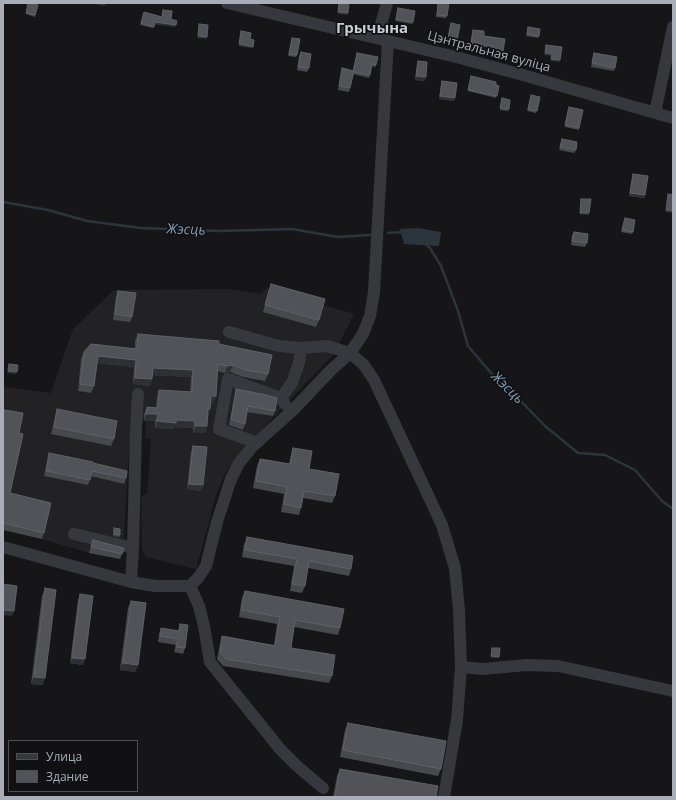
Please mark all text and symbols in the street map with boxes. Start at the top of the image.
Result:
district label: Грычына [336,20,408,38]
street label: Цэнтральная вуліца [426,28,552,76]
water label: Жэсць [166,221,206,239]
water label: Жэсць [487,368,527,408]
legend [8,740,138,792]
text: Улица [46,748,82,765]
text: Здание [46,768,89,785]

